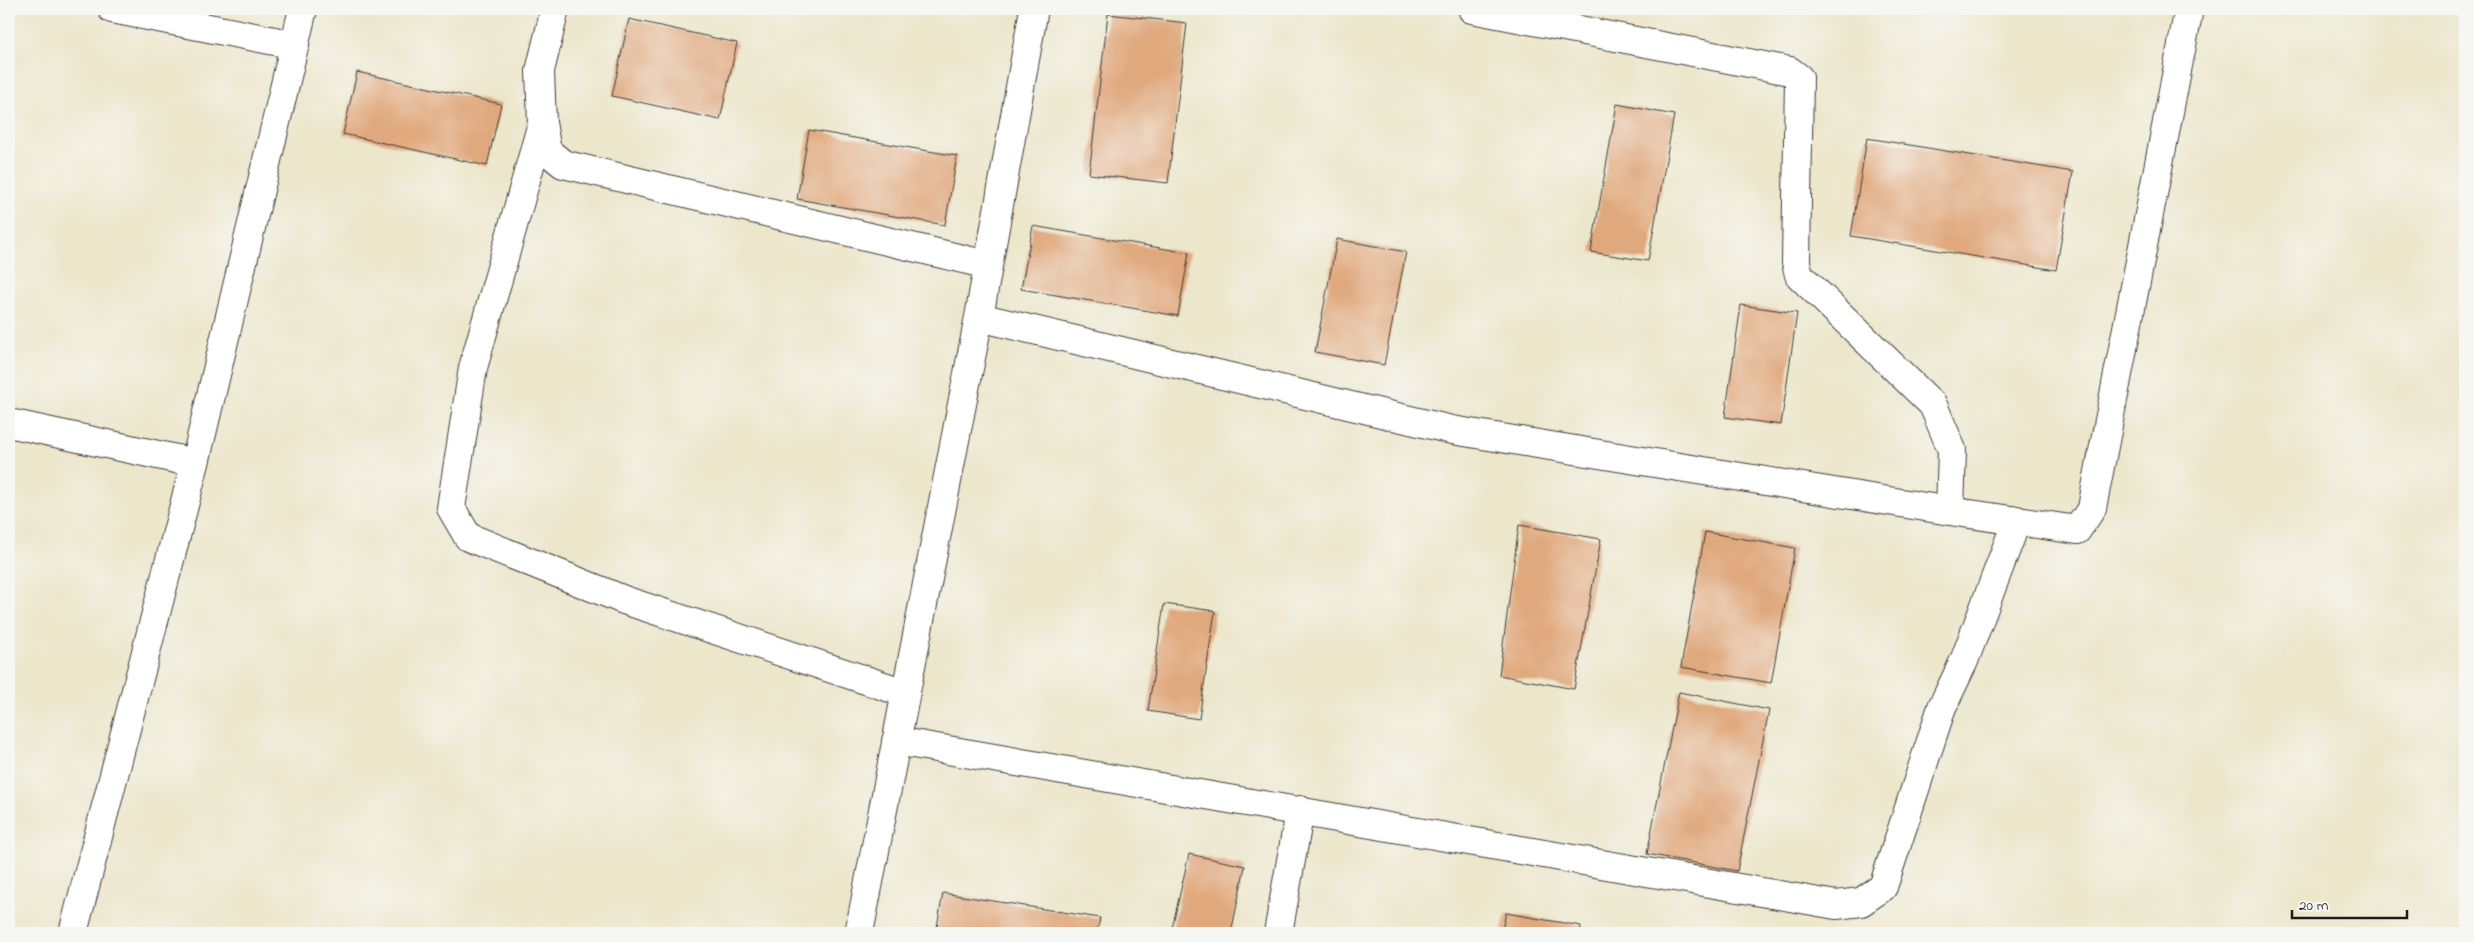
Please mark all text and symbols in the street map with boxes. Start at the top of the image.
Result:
scale bar [2292,887,2406,919]
text: 20 m [2299,895,2329,917]

